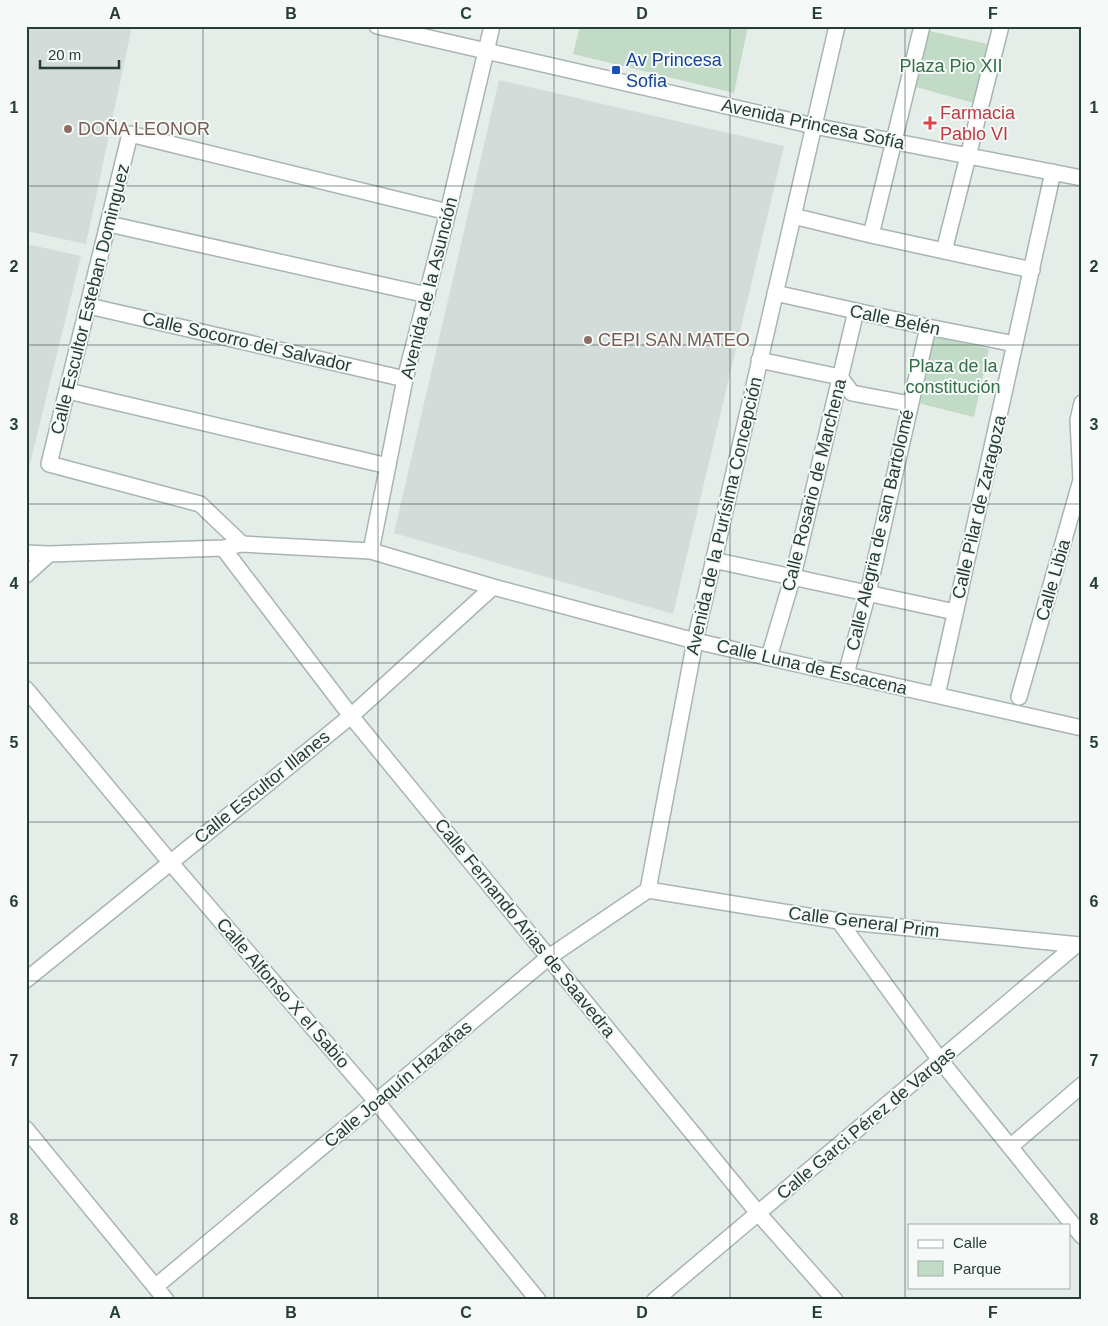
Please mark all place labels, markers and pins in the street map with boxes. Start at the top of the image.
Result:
place label: Av Princesa Sofia [626,50,723,91]
marker: Av Princesa Sofia [610,64,622,76]
place label: Farmacia Pablo VI [940,103,1016,144]
marker: Farmacia Pablo VI [924,117,936,129]
place label: DOÑA LEONOR [78,118,210,139]
marker: DOÑA LEONOR [62,123,74,135]
place label: CEPI SAN MATEO [598,330,750,350]
marker: CEPI SAN MATEO [582,334,594,346]

